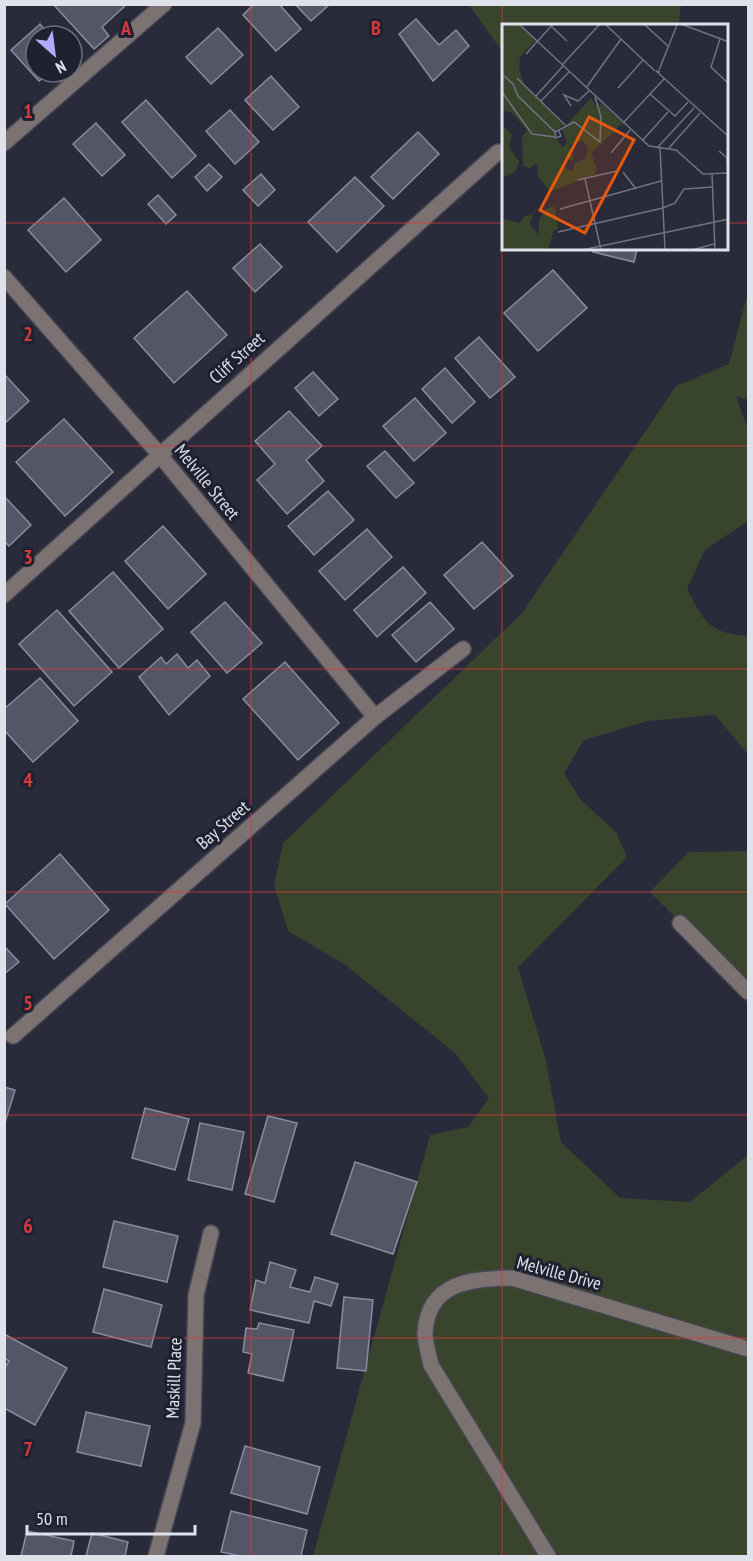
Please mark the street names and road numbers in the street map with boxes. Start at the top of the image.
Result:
street label: Cliff Street [204,327,269,388]
street label: Melville Street [170,439,245,524]
street label: Bay Street [191,795,254,854]
street label: Melville Drive [514,1250,604,1295]
street label: Maskill Place [161,1337,186,1419]

